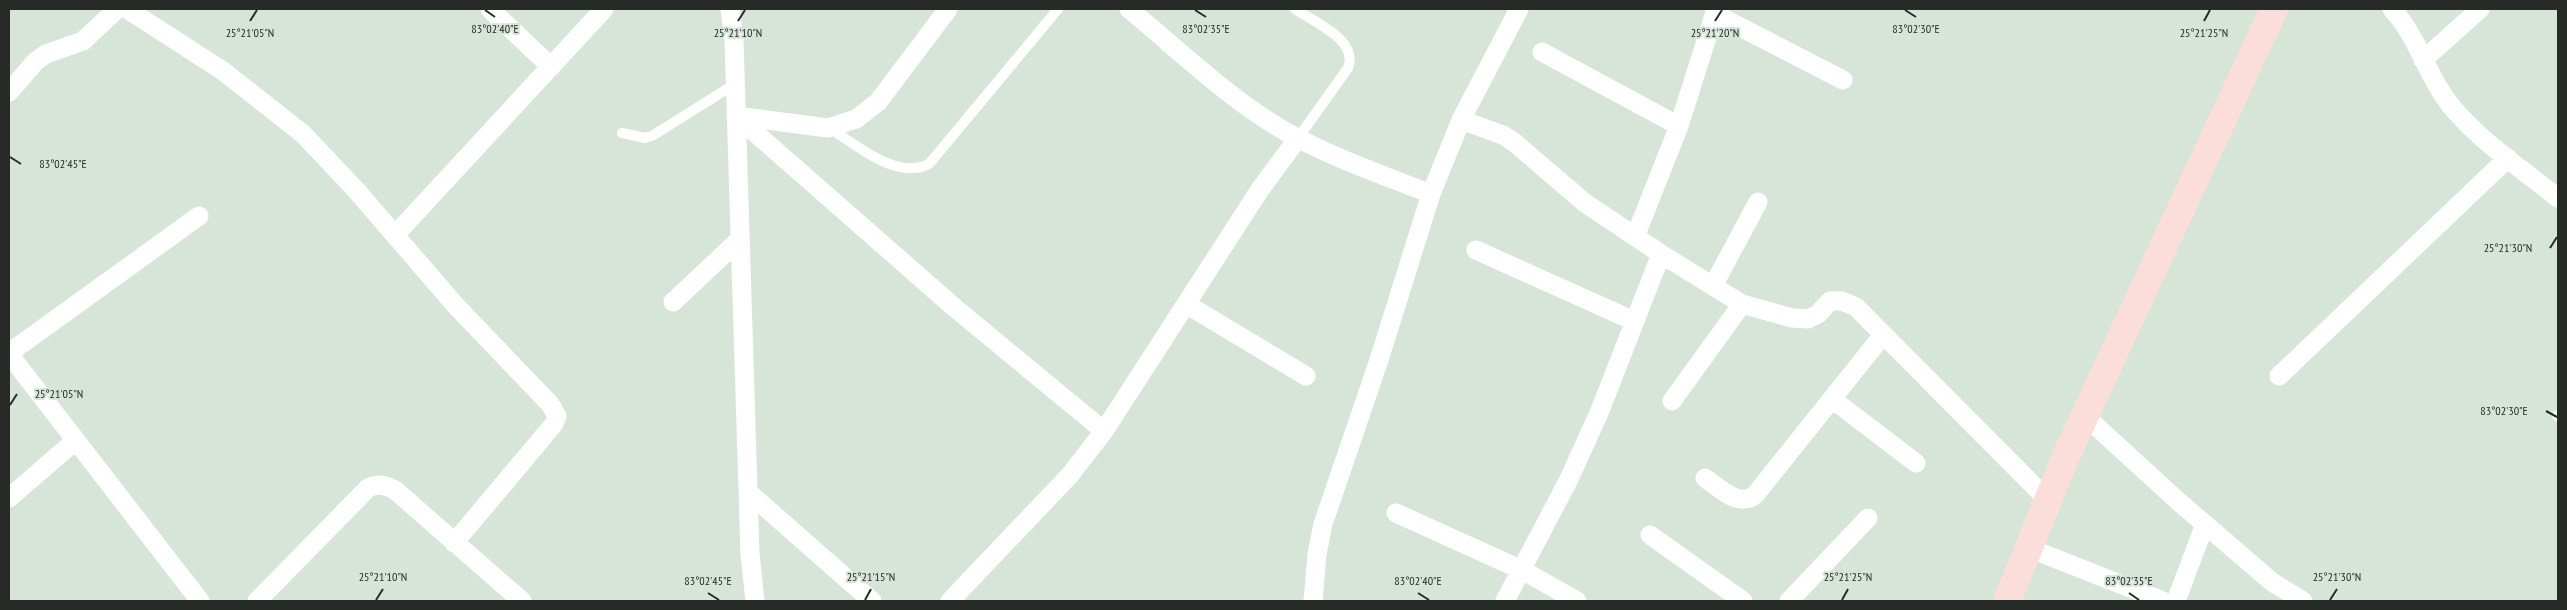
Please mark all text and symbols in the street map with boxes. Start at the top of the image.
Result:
text: 83°02'40"E [471,21,519,36]
text: 83°02'35"E [1182,21,1230,36]
text: 83°02'30"E [1892,21,1940,36]
text: 25°21'05"N [226,25,274,40]
text: 25°21'10"N [714,25,762,40]
text: 25°21'20"N [1691,25,1739,40]
text: 25°21'25"N [2180,25,2228,40]
text: 83°02'45"E [39,156,87,171]
text: 25°21'30"N [2484,240,2532,255]
text: 25°21'05"N [35,386,83,401]
text: 83°02'30"E [2480,403,2528,418]
text: 25°21'10"N [359,569,407,584]
text: 25°21'15"N [847,569,895,584]
text: 25°21'25"N [1824,569,1872,584]
text: 25°21'30"N [2313,569,2361,584]
text: 83°02'45"E [684,573,732,588]
text: 83°02'40"E [1394,573,1442,588]
text: 83°02'35"E [2105,573,2153,588]

